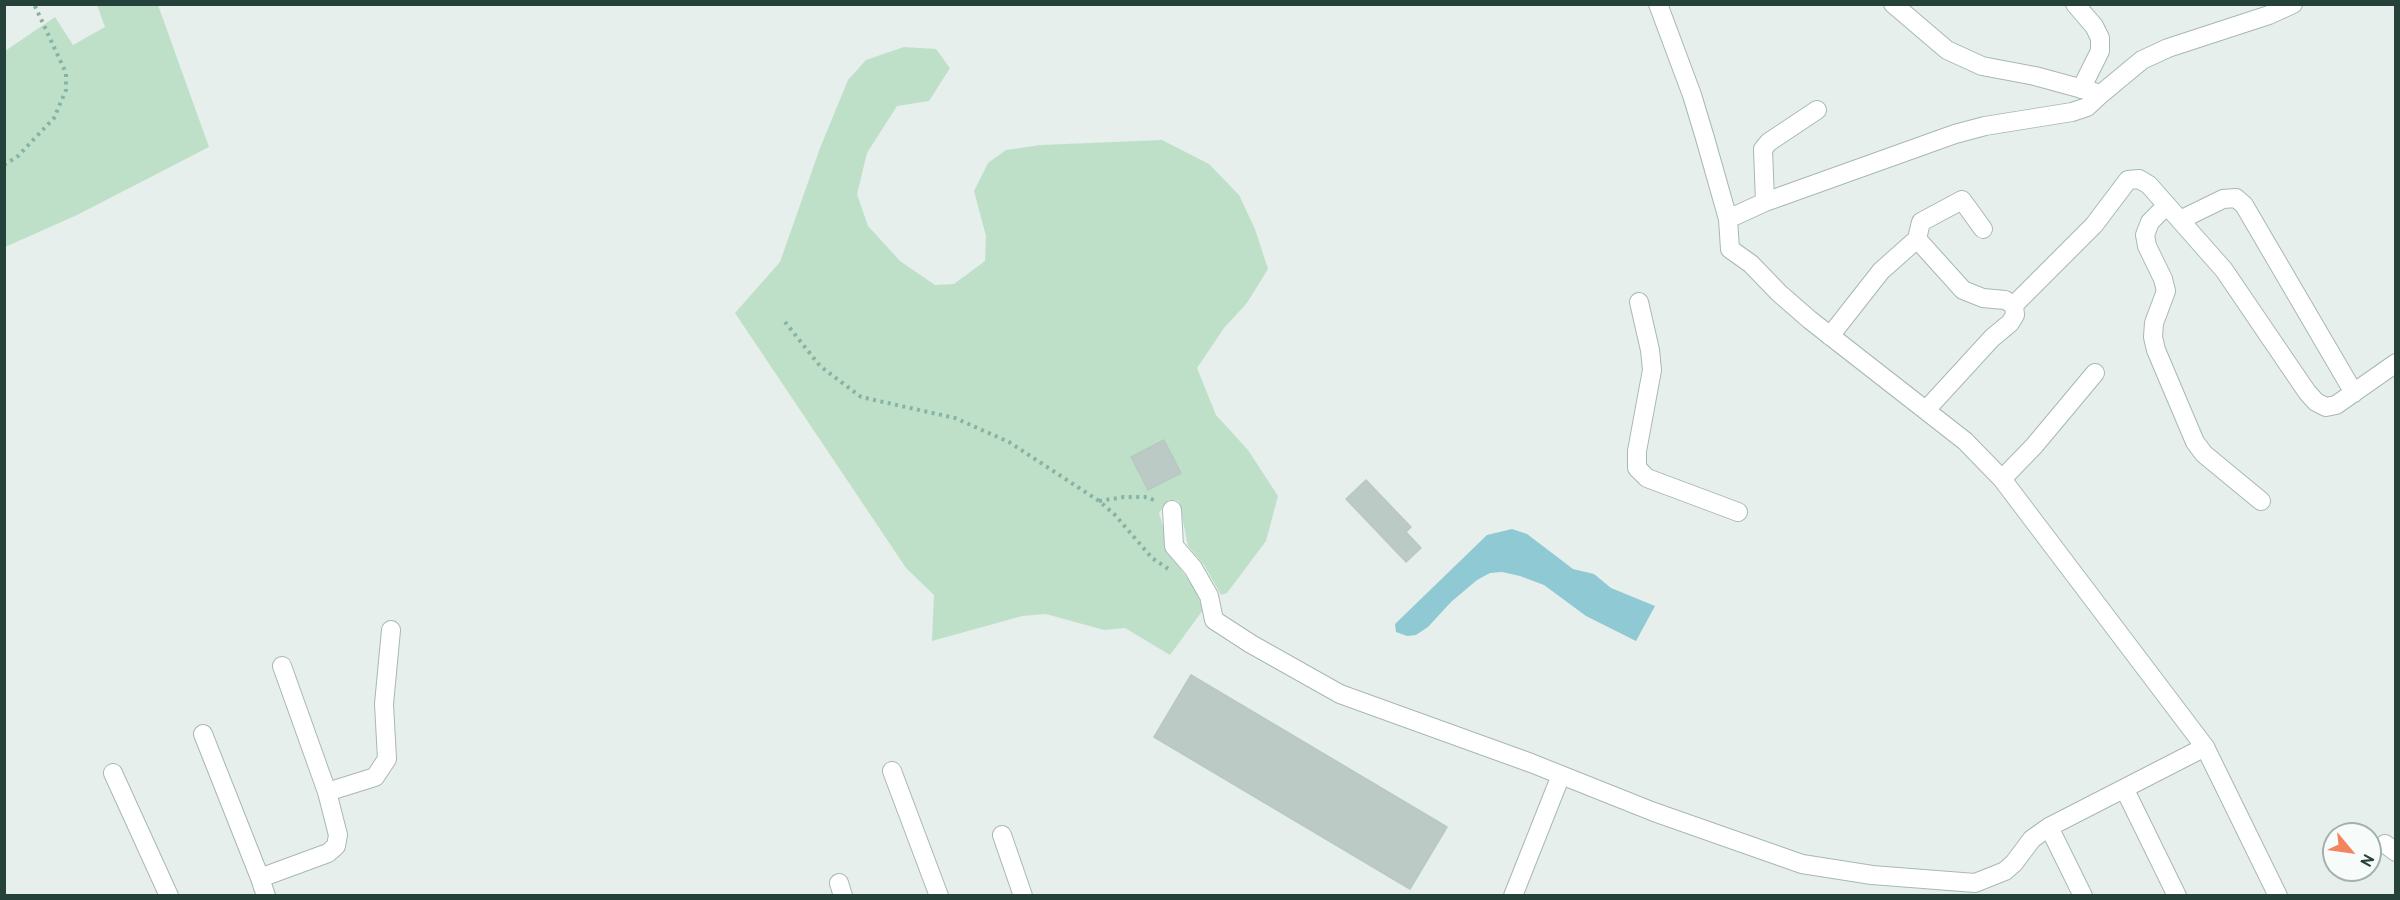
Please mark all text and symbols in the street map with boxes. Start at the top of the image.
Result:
north arrow [2322,822,2382,882]
text: N [2354,850,2378,870]

